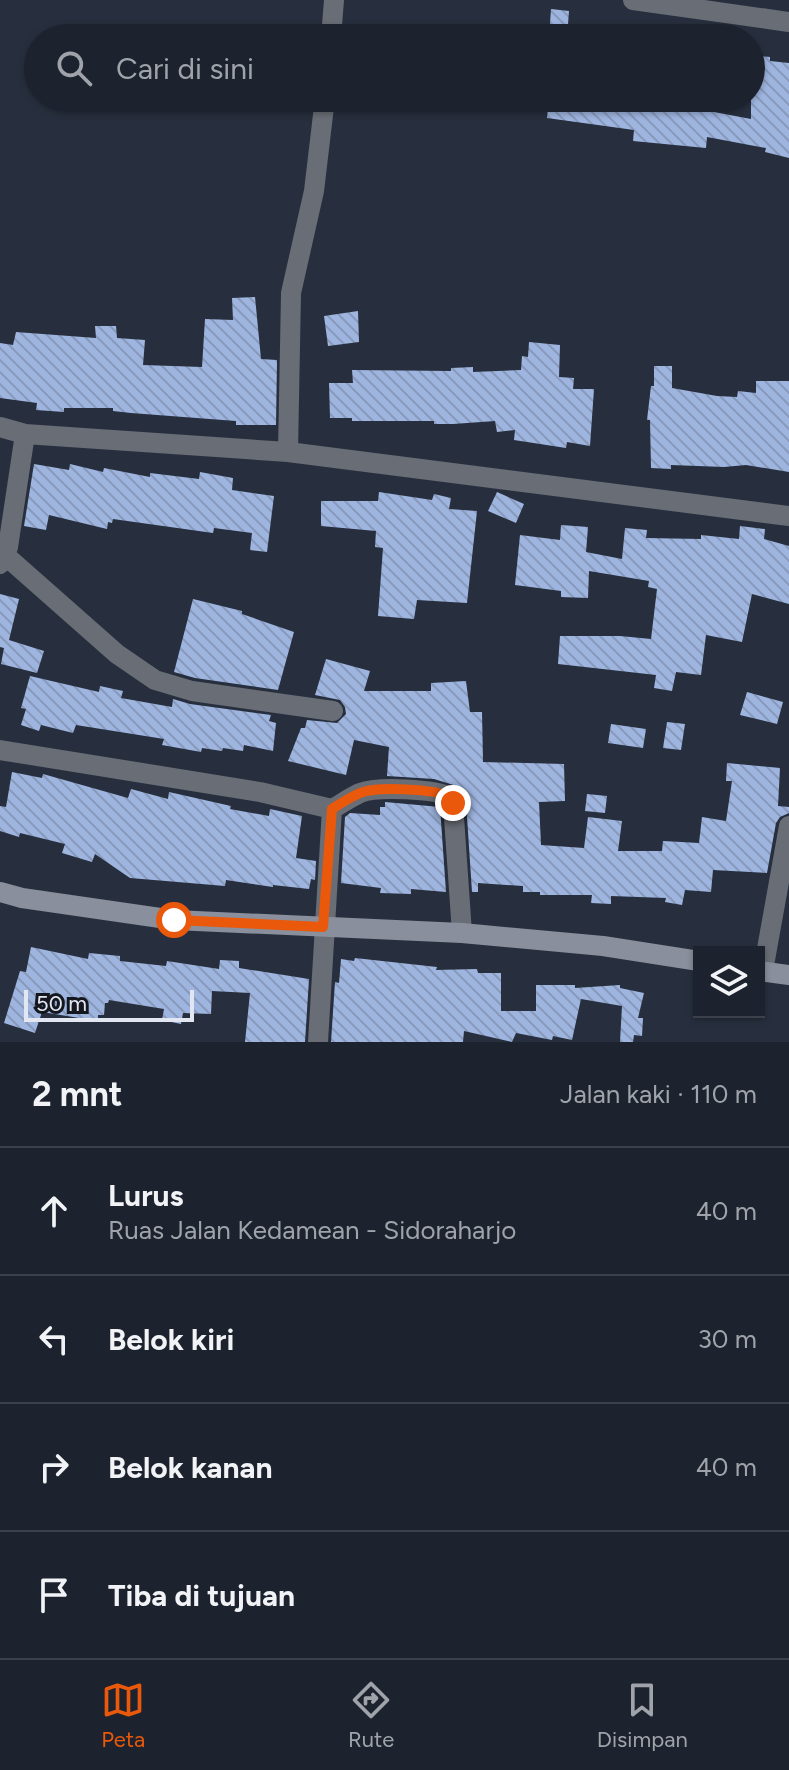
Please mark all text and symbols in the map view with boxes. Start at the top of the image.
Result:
search box [24,24,765,112]
icon: search [52,46,96,90]
text: Cari di sini [116,50,254,87]
route end [435,785,471,821]
route start [156,902,192,938]
map controls [693,946,765,1018]
button: layers [693,946,765,1018]
scale bar [24,986,194,1022]
text: 50 m [36,990,87,1017]
text: 2 mnt [32,1074,122,1115]
text: Jalan kaki · 110 m [560,1078,757,1110]
text: Lurus [108,1177,184,1214]
icon: ahead [32,1189,76,1233]
text: 40 m [696,1195,757,1227]
text: Ruas Jalan Kedamean - Sidoraharjo [108,1214,516,1246]
icon: left [32,1317,76,1361]
text: Belok kiri [108,1321,234,1358]
text: 30 m [698,1323,757,1355]
icon: right [32,1445,76,1489]
text: Belok kanan [108,1449,273,1486]
text: 40 m [696,1451,757,1483]
icon: arrive [32,1573,76,1617]
text: Tiba di tujuan [108,1577,295,1614]
tab: Peta [101,1678,145,1753]
tab: Rute [348,1678,394,1753]
tab: Disimpan [597,1678,688,1753]

